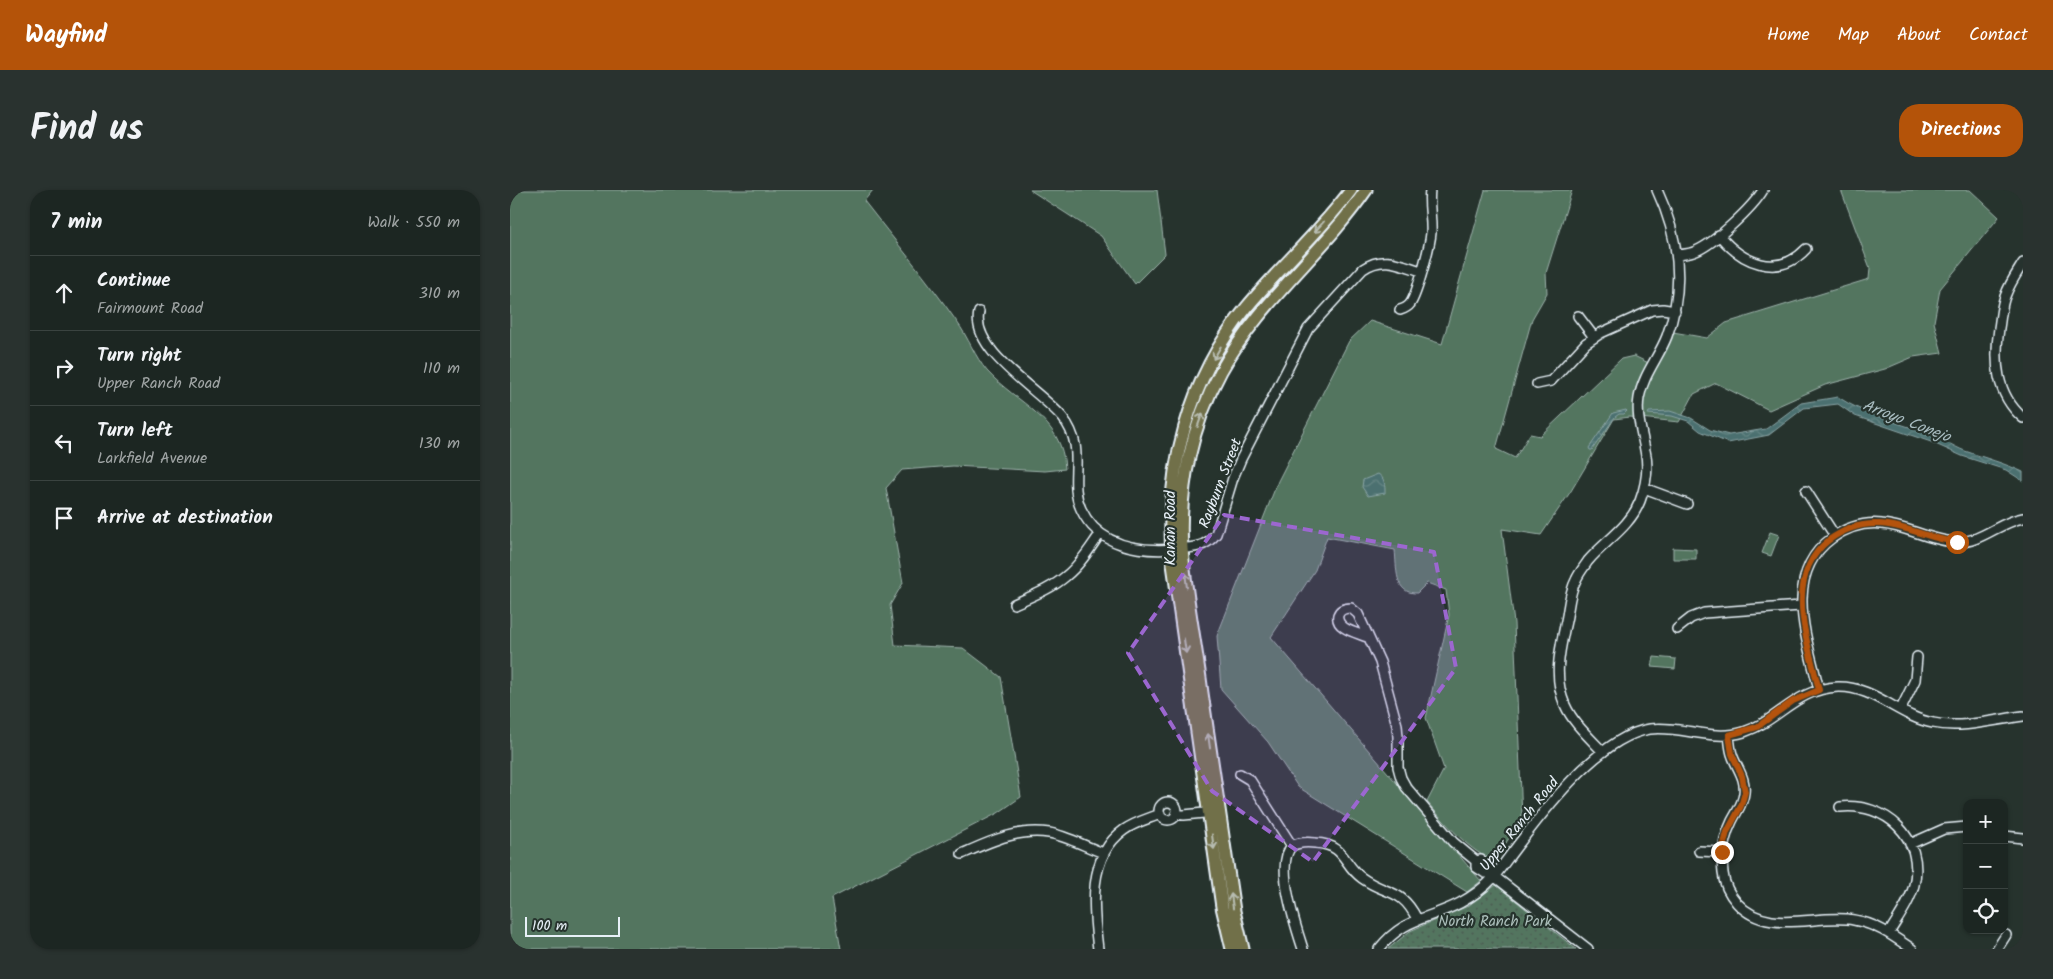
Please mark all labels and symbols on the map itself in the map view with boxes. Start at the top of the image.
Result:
one-way arrow [1313,221,1325,234]
one-way arrow [1211,345,1221,359]
water label: Arroyo Conejo [1859,393,1956,450]
one-way arrow [1196,412,1205,428]
street label: Rayburn Street [1193,435,1249,532]
street label: Kanan Road [1159,490,1183,566]
route start [1946,531,1969,554]
one-way arrow [1181,572,1191,588]
one-way arrow [1180,638,1190,654]
one-way arrow [1204,733,1214,749]
street label: Upper Ranch Road [1474,772,1566,877]
one-way arrow [1208,833,1218,849]
route end [1711,841,1734,864]
one-way arrow [1227,894,1237,910]
park label: North Ranch Park [1438,910,1553,934]
scale bar [525,914,620,937]

